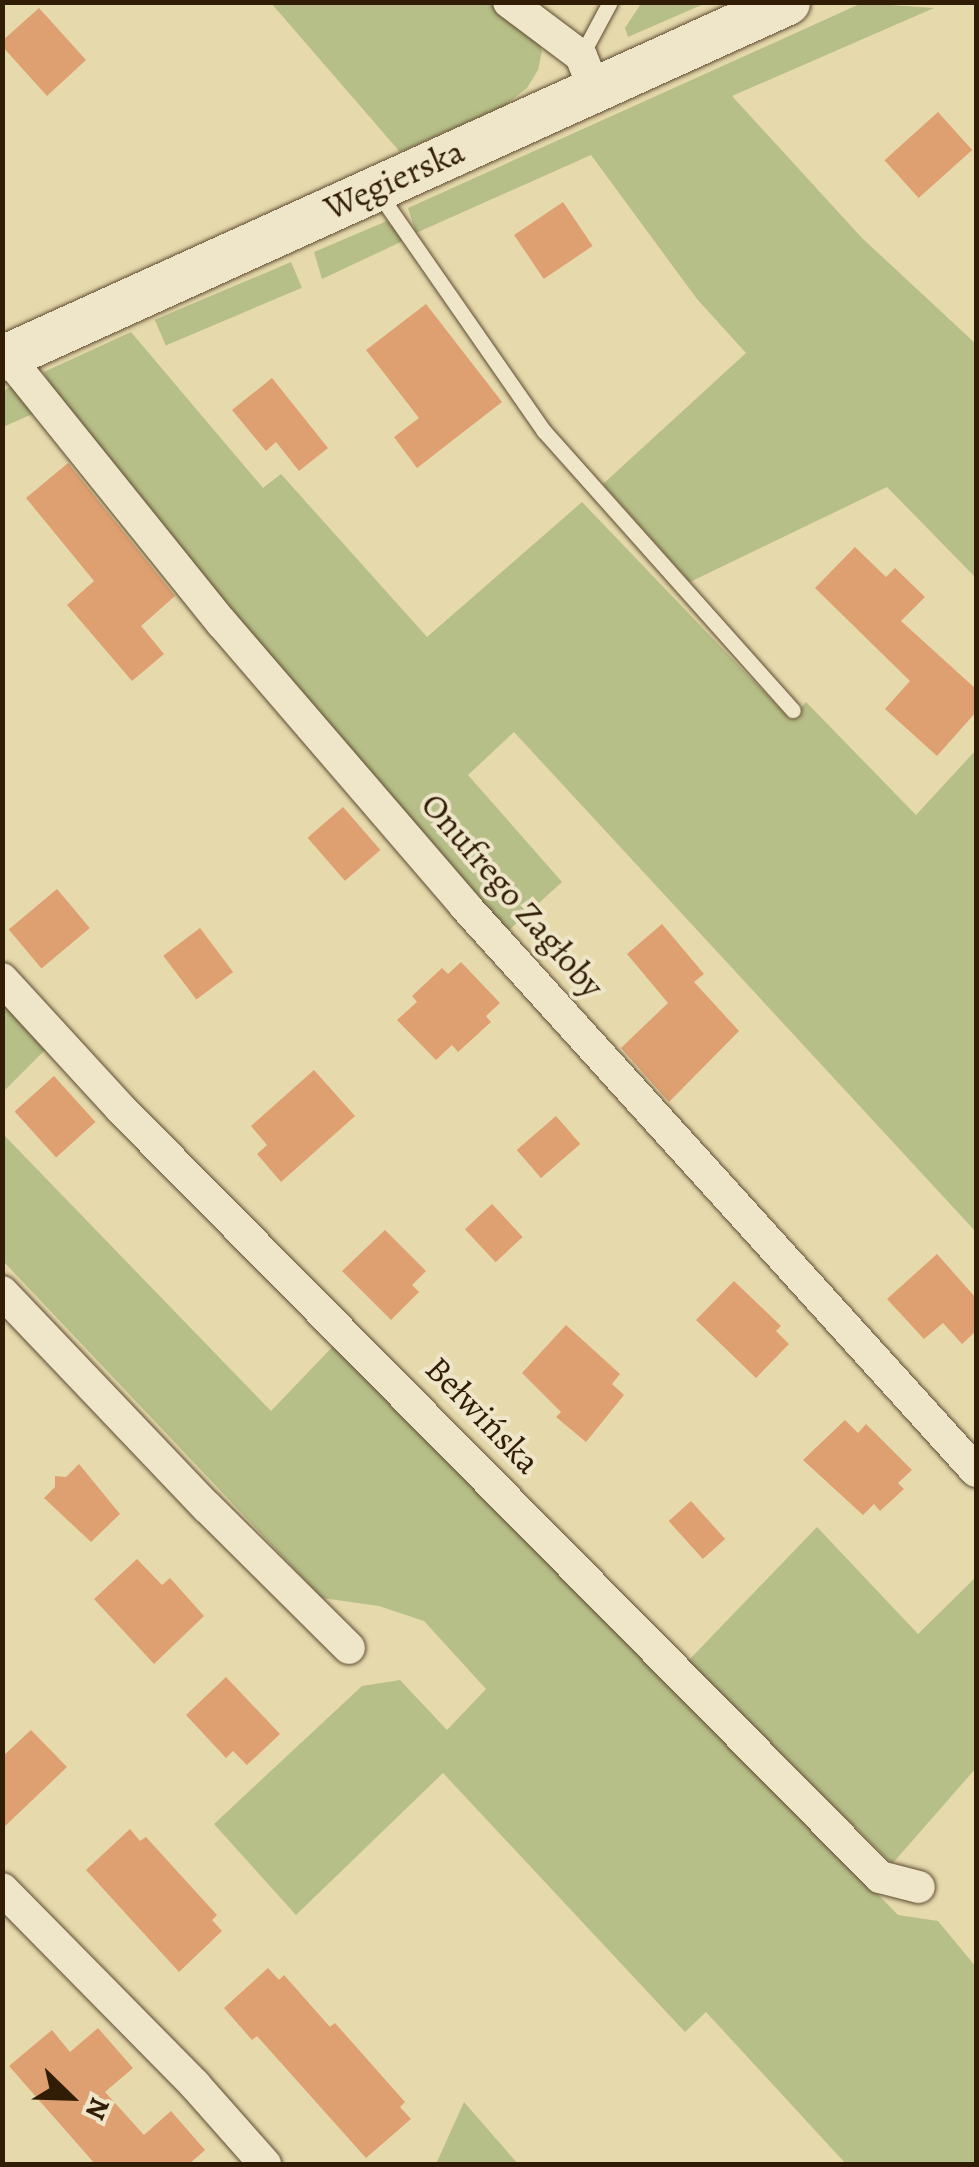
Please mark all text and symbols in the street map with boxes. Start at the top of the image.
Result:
street label: Węgierska [317,130,471,228]
street label: Onufrego Zagłoby [413,784,613,1006]
street label: Bełwińska [417,1348,549,1482]
north arrow [20,2047,120,2147]
text: N [76,2092,119,2126]

